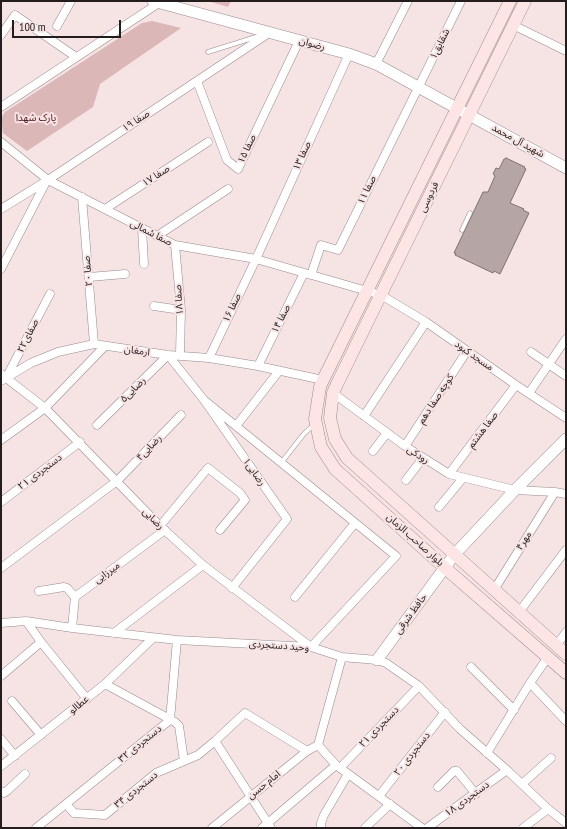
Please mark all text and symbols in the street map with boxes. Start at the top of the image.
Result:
scale bar [14,12,123,38]
text: 100 m [19,19,46,34]
street label: شقایق۱ [427,27,453,61]
street label: رضوان [298,35,326,53]
street label: صفا ۱۹ [120,108,152,134]
park label: پارک شهدا [16,112,56,124]
street label: شهید آل محمد [490,122,546,160]
street label: صفا ۱۵ [235,133,259,165]
street label: صفا ۱۳ [290,140,314,172]
street label: صفا ۱۷ [140,163,172,189]
street label: صفا ۱۱ [355,174,379,206]
street label: فردوسی [416,180,442,214]
street label: صفا شمالی [128,217,174,249]
street label: صفا ۲۰ [81,255,95,287]
street label: صفا ۱۸ [172,284,186,316]
street label: صفا ۱۶ [220,292,244,324]
street label: صفا ۱۴ [269,303,293,335]
street label: صفای۲۲ [14,317,42,355]
street label: مسجد کبود [452,338,496,374]
street label: ارمغان [123,343,151,359]
street label: کوچه صفا دهم [415,372,457,426]
street label: رضایی۵ [118,375,148,405]
street label: صفا هشتم [465,409,501,451]
street label: رضایی۴ [134,433,164,463]
street label: رودکی [405,443,431,467]
street label: دستجردی ۲۱ [16,451,64,493]
street label: رضایی۱ [240,456,268,488]
street label: رضایی [140,506,166,532]
street label: بلوار صاحب الزمان [384,511,446,569]
street label: مهر۴ [514,529,534,553]
street label: میرزایی [92,560,122,586]
street label: حافظ شرقی [392,591,430,637]
street label: وحید دستجردی [249,638,309,654]
street label: عطالو [67,693,91,717]
street label: دستجردی ۲۱ [357,704,401,750]
street label: دستجردی ۳۲ [116,723,164,765]
street label: دستجردی ۲۰ [391,730,433,778]
street label: امام حسن [245,768,283,802]
street label: دستجردی ۳۴ [112,769,160,811]
street label: دستجردی ۱۸ [442,779,492,819]

